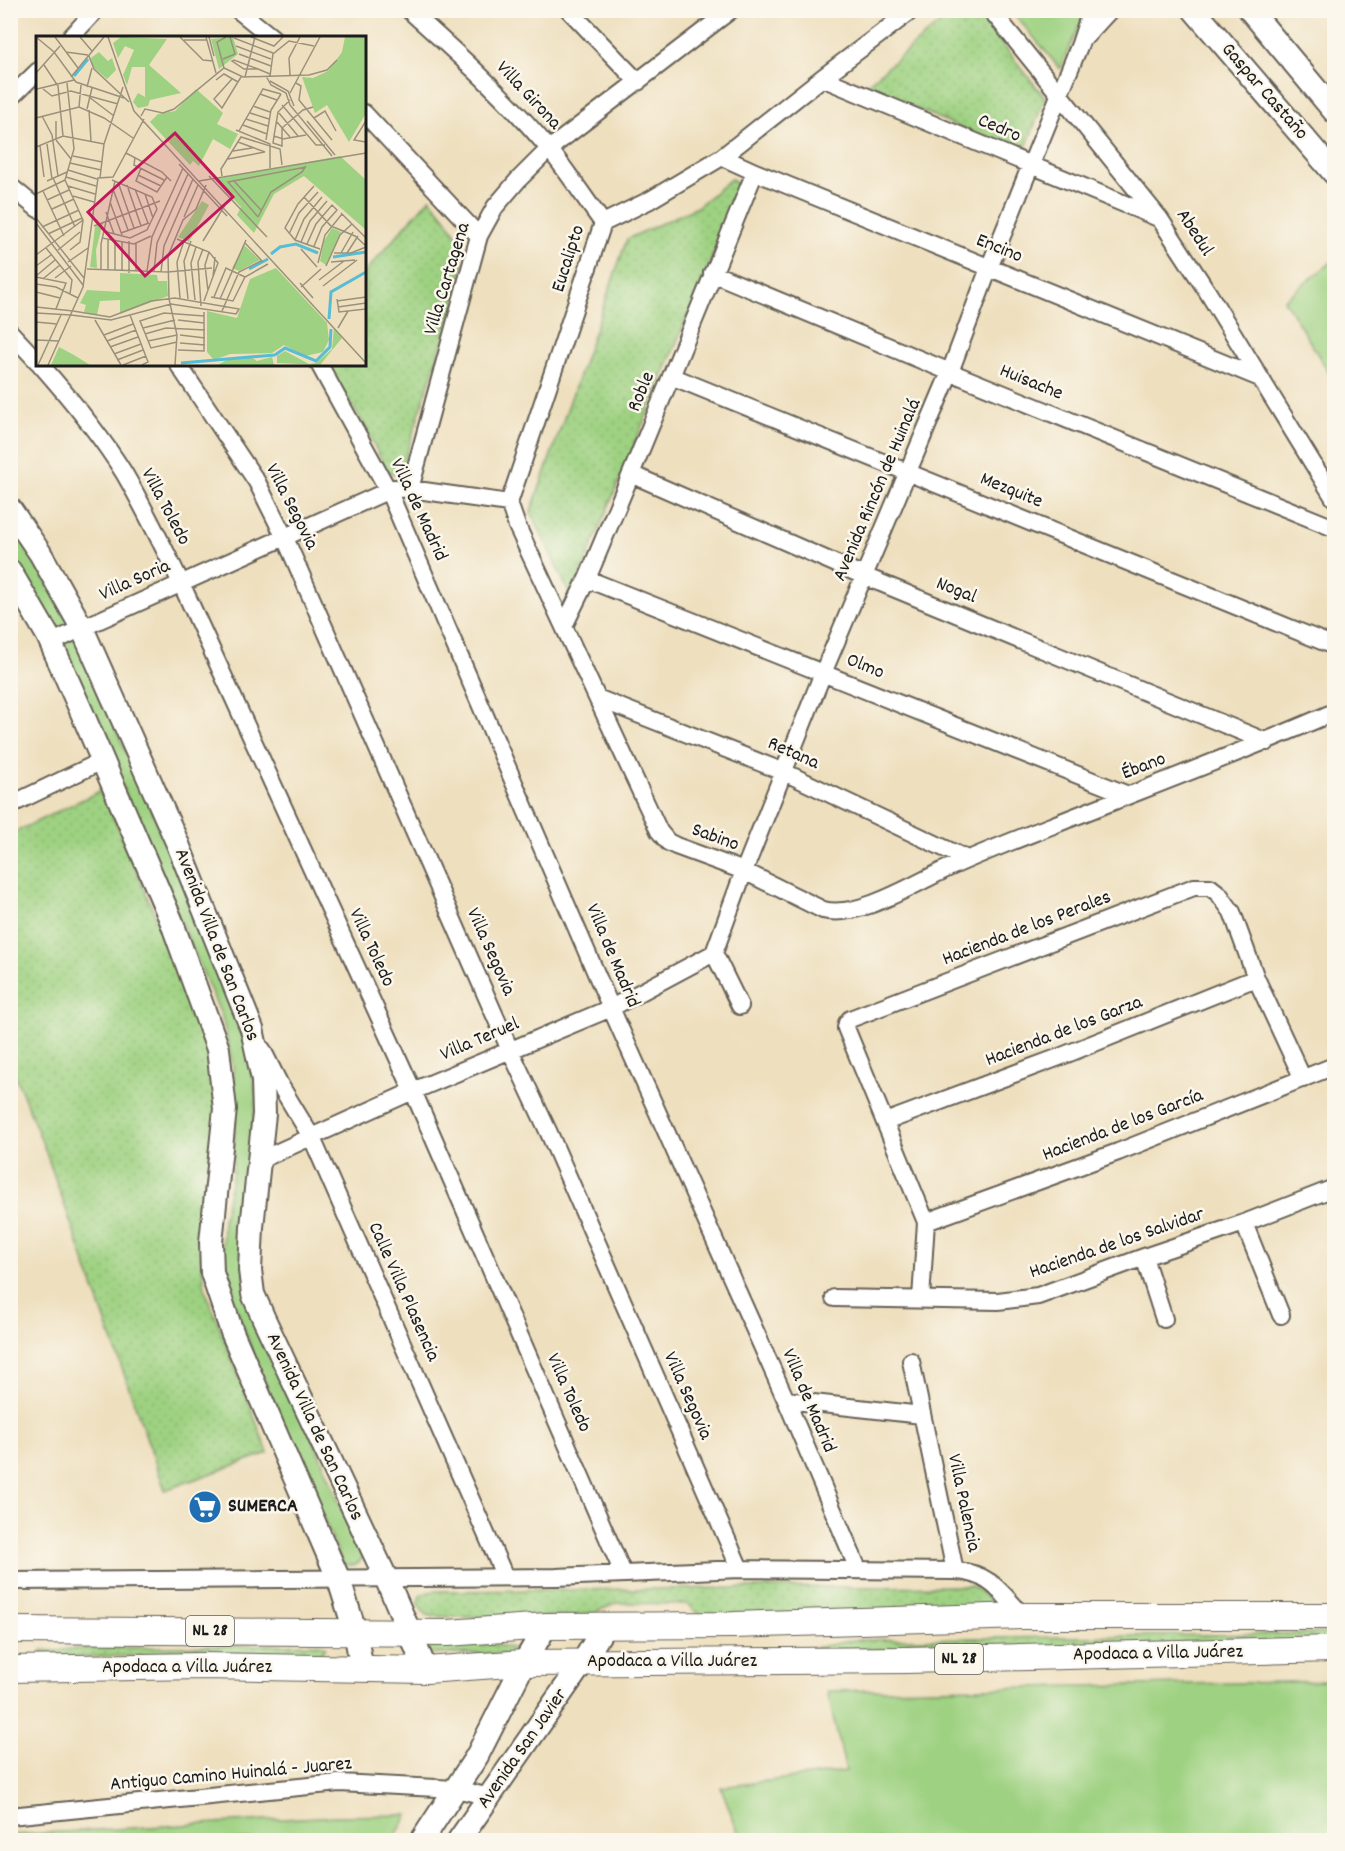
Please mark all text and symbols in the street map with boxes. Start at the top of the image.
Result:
inset map [36,36,366,366]
street label: Gaspar Castaño [1214,37,1314,147]
street label: Villa Girona [489,55,568,137]
street label: Cedro [973,107,1025,151]
street label: Abedul [1168,204,1220,262]
street label: Villa Cartagena [418,219,479,339]
street label: Eucalipto [545,222,593,296]
street label: Encino [971,227,1027,271]
street label: Huisache [995,358,1067,408]
street label: Roble [621,368,663,416]
street label: Avenida Rincón de Huinalá [827,394,929,586]
street label: Villa de Madrid [382,454,454,566]
street label: Villa Segovia [257,459,325,556]
street label: Villa Toledo [133,463,197,551]
street label: Mezquite [975,466,1047,516]
street label: Villa Soria [95,553,175,609]
street label: Nogal [931,570,981,612]
street label: Olmo [842,647,888,687]
street label: Retana [763,730,824,778]
street label: Ébano [1118,746,1170,788]
street label: Sabino [687,817,743,860]
street label: Avenida Villa de San Carlos [166,844,266,1046]
street label: Hacienda de los Perales [939,884,1115,974]
street label: Villa de Madrid [578,900,646,1012]
street label: Villa Toledo [341,904,401,992]
street label: Villa Segovia [458,904,522,1001]
street label: Hacienda de los Garza [981,989,1147,1075]
street label: Villa Teruel [436,1011,524,1069]
street label: Hacienda de los García [1039,1082,1208,1170]
street label: Hacienda de los Salvidar [1026,1201,1209,1287]
street label: Calle Villa Plasencia [360,1218,446,1367]
street label: Avenida Villa de San Carlos [258,1328,370,1526]
street label: Villa de Madrid [774,1345,842,1457]
street label: Villa Segovia [655,1348,719,1445]
street label: Villa Toledo [538,1349,598,1437]
street label: Villa Palencia [939,1452,987,1555]
supermarket icon: SUMERCA [187,1489,223,1525]
place label: SUMERCA [228,1493,298,1521]
road number: NL 28 [186,1616,234,1646]
street label: Apodaca a Villa Juárez [1073,1639,1244,1669]
road number: NL 28 [935,1644,983,1674]
street label: Apodaca a Villa Juárez [587,1648,758,1676]
street label: Apodaca a Villa Juárez [102,1654,273,1682]
street label: Avenida San Javier [471,1683,575,1815]
street label: Antiguo Camino Huinalá - Juarez [109,1750,353,1800]

